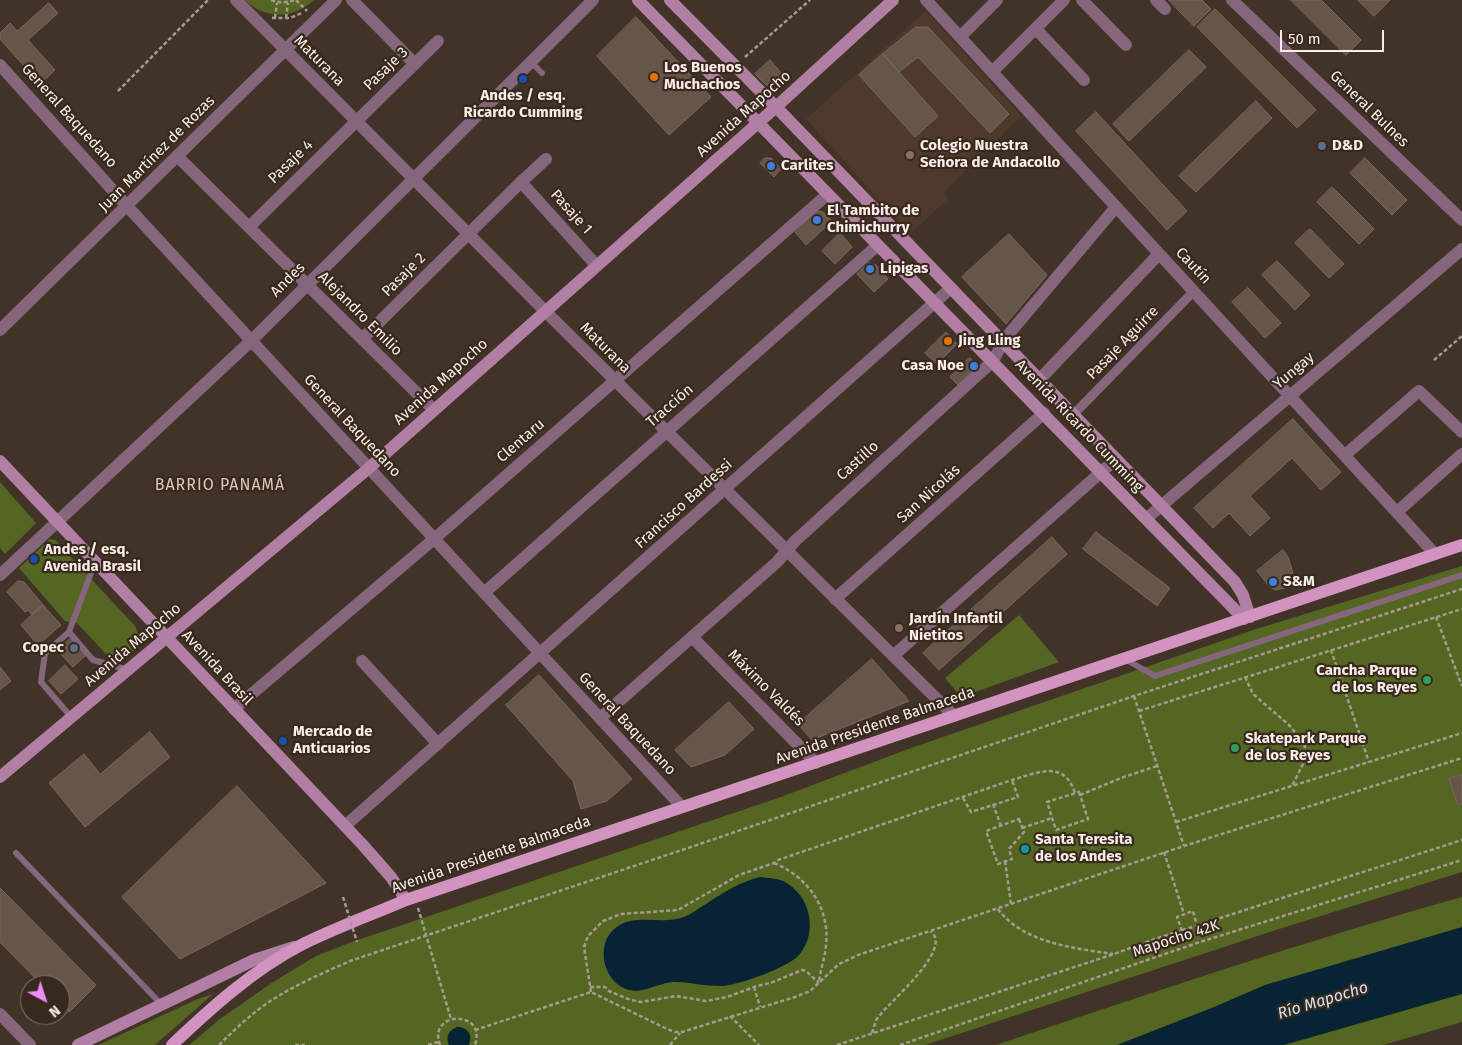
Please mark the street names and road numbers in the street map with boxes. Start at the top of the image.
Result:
street label: Maturana [290,32,348,90]
street label: Pasaje 3 [360,44,412,94]
street label: General Baquedano [17,60,121,172]
street label: Avenida Mapocho [693,67,795,161]
street label: General Bulnes [1326,67,1412,151]
street label: Juan Martínez de Rozas [95,92,219,216]
street label: Pasaje 4 [265,136,317,188]
street label: Pasaje 1 [546,186,596,238]
street label: Cautín [1172,244,1214,288]
street label: Pasaje 2 [378,249,430,301]
street label: Andes [267,259,309,301]
street label: Alejandro Emilio [314,268,406,360]
street label: Pasaje Aguirre [1083,302,1163,384]
street label: Maturana [576,319,634,377]
street label: Avenida Mapocho [390,335,492,429]
street label: Yungay [1270,349,1318,393]
street label: Avenida Ricardo Cumming [1011,356,1147,496]
street label: General Baquedano [300,371,404,481]
street label: Tracción [643,381,697,431]
street label: Clentaru [493,415,549,467]
street label: Castillo [833,437,883,485]
street label: Francisco Bardessi [632,456,736,552]
street label: San Nicolás [894,461,964,527]
street label: Avenida Mapocho [81,599,185,691]
street label: Avenida Brasil [178,627,256,709]
street label: Máximo Valdés [724,646,808,730]
street label: General Baquedano [575,669,679,779]
street label: Avenida Presidente Balmaceda [773,683,977,769]
street label: Avenida Presidente Balmaceda [389,812,593,898]
street label: Mapocho 42K [1130,917,1222,961]

